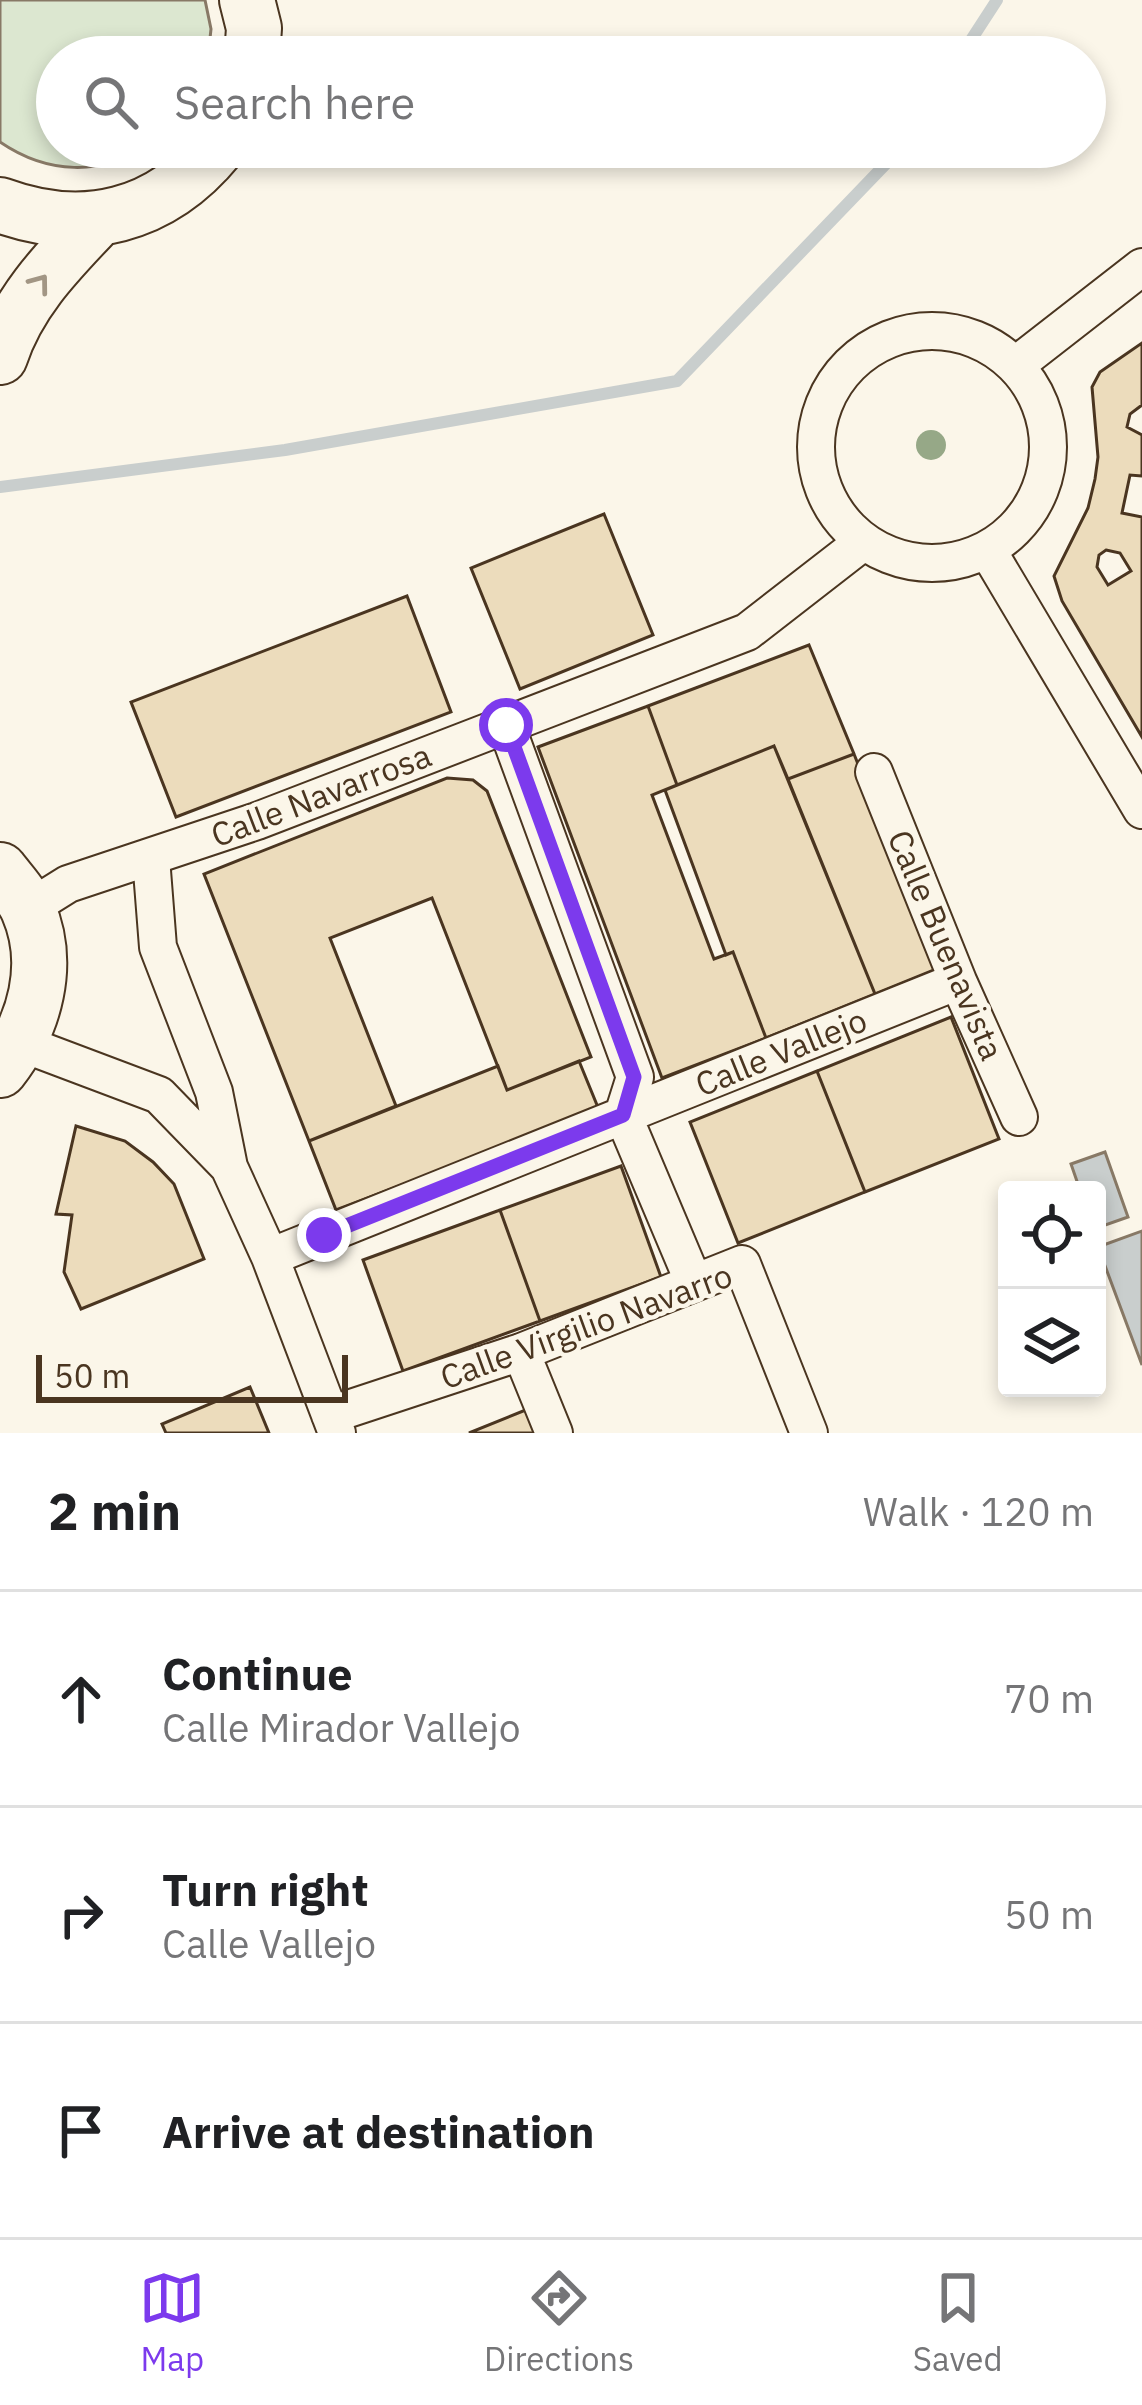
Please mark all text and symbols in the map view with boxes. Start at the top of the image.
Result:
search box [36,36,1106,168]
icon: search [78,69,144,135]
text: Search here [174,73,415,131]
one-way arrow [26,274,48,296]
route start [479,698,533,752]
street label: Calle Navarrosa [205,733,437,856]
street label: Calle Buenavista [879,823,1014,1066]
street label: Calle Vallejo [689,998,873,1105]
map controls [998,1181,1106,1397]
button: locate [998,1181,1106,1289]
route end [297,1208,351,1262]
street label: Calle Virgilio Navarro [434,1253,738,1398]
button: layers [998,1289,1106,1397]
scale bar [36,1349,348,1402]
text: 50 m [54,1354,130,1397]
text: 2 min [48,1478,181,1544]
text: Walk · 120 m [863,1486,1094,1537]
text: Continue [162,1644,353,1702]
icon: ahead [48,1666,114,1732]
text: 70 m [1004,1673,1094,1724]
text: Calle Mirador Vallejo [162,1702,521,1753]
text: Turn right [162,1860,369,1918]
icon: right [48,1882,114,1948]
text: 50 m [1004,1889,1094,1940]
text: Calle Vallejo [162,1918,376,1969]
icon: arrive [48,2098,114,2164]
text: Arrive at destination [162,2102,595,2160]
tab: Map [139,2265,205,2380]
tab: Directions [484,2265,634,2380]
tab: Saved [913,2265,1003,2380]

